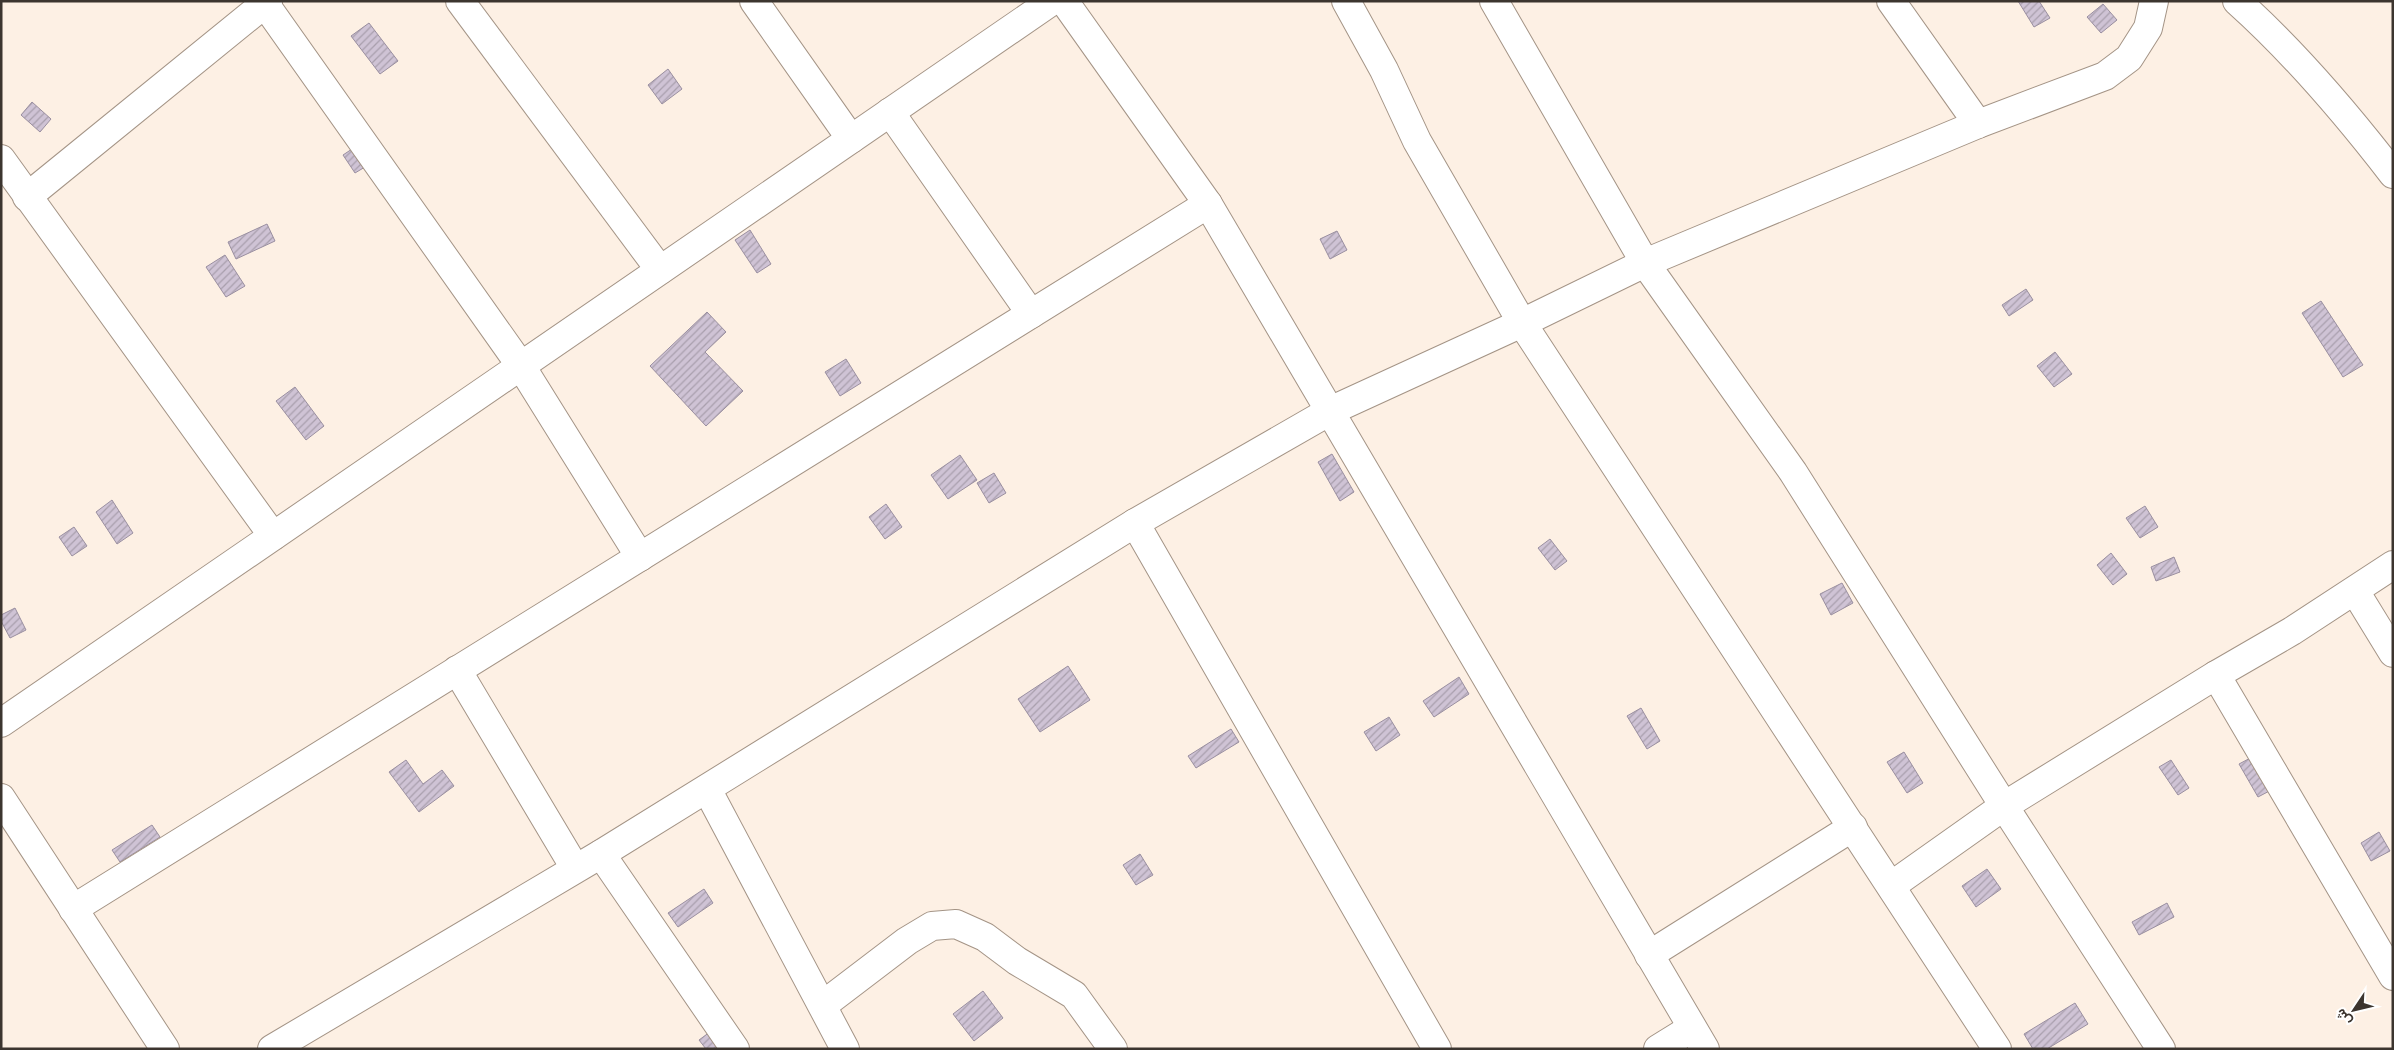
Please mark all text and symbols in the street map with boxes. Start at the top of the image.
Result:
north arrow [2329,985,2379,1035]
text: ش [2331,1005,2356,1030]

